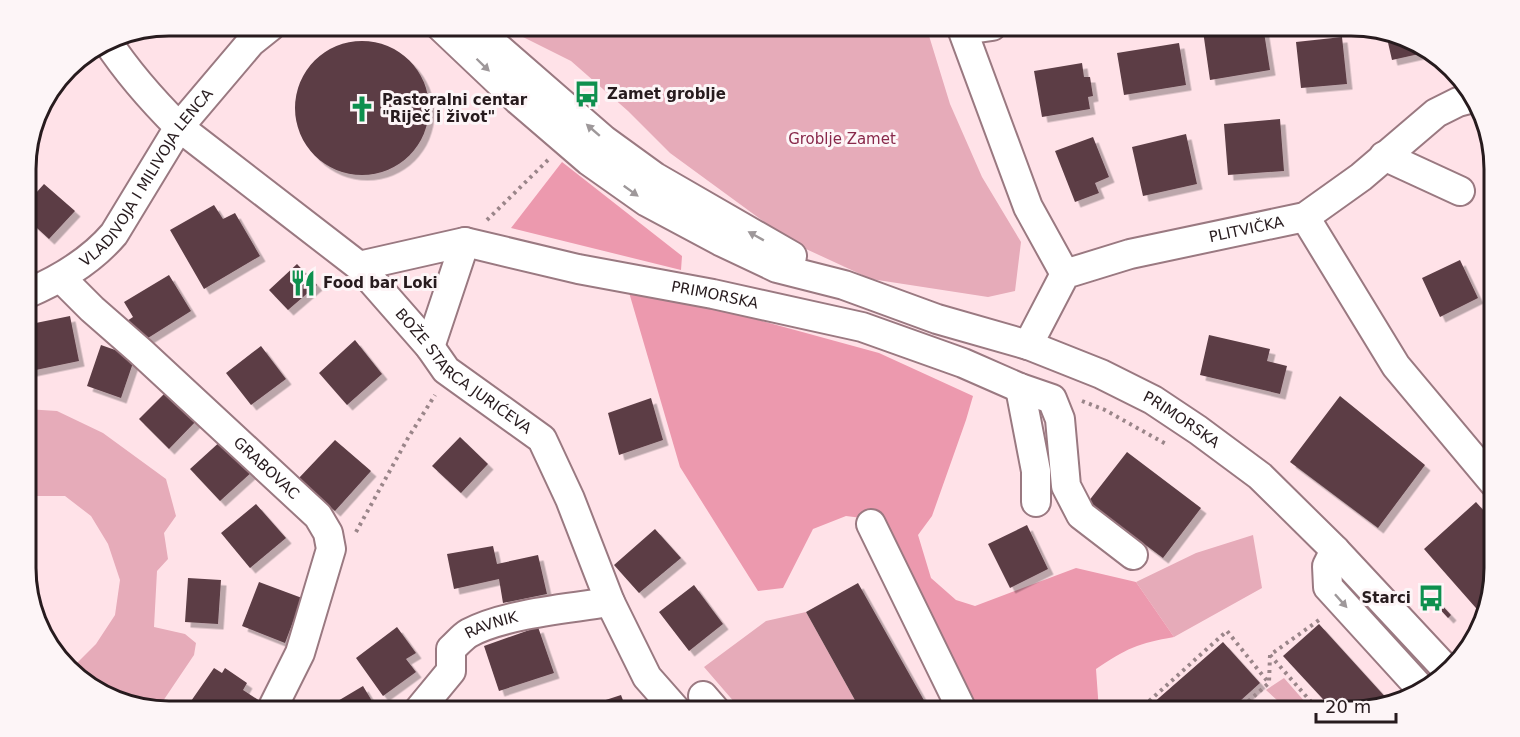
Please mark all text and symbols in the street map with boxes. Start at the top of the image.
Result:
one-way arrow [475,58,489,72]
bus stop icon: Zamet groblje [572,79,602,109]
street label: VLADIVOJA I MILIVOJA LENCA [76,84,217,271]
place label: Zamet groblje [607,85,726,103]
place label: Pastoralni centar "Riječ i život" [382,91,528,126]
church icon: Pastoralni centar "Riječ i život" [347,94,377,124]
one-way arrow [586,124,601,137]
park label: Groblje Zamet [788,130,896,148]
one-way arrow [623,185,639,197]
street label: PLITVIČKA [1207,213,1286,246]
one-way arrow [747,231,764,241]
restaurant icon: Food bar Loki [288,268,318,298]
place label: Food bar Loki [323,274,438,292]
street label: PRIMORSKA [670,277,761,313]
street label: BOŽE STARCA JURIĆEVA [392,305,536,438]
street label: PRIMORSKA [1140,388,1224,452]
street label: GRABOVAC [230,433,303,503]
bus stop icon: Starci [1416,583,1446,613]
place label: Starci [1361,589,1411,607]
one-way arrow [1334,594,1348,609]
street label: RAVNIK [462,608,521,643]
scale bar [1316,686,1396,724]
text: 20 m [1325,696,1371,717]

